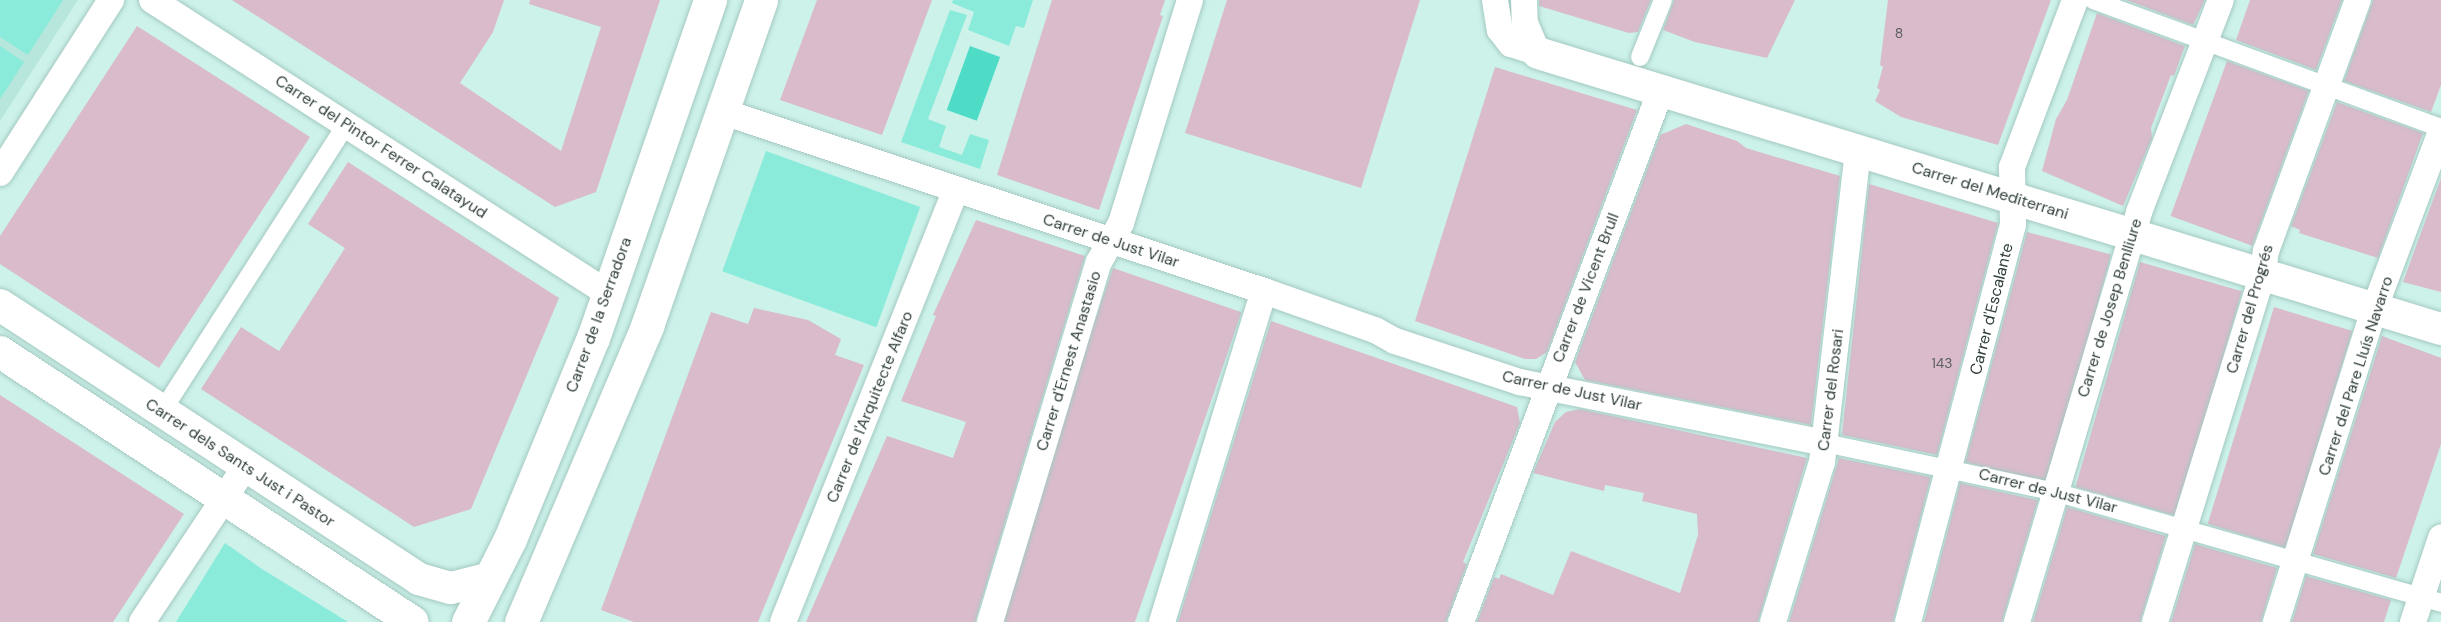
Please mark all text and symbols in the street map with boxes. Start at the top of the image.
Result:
house number: 8 [1895,25,1903,41]
street label: Carrer del Pintor Ferrer Calatayud [271,71,491,223]
street label: Carrer del Mediterrani [1909,158,2071,224]
street label: Carrer de Just Vilar [1040,210,1182,272]
street label: Carrer de Vicent Brull [1549,210,1623,366]
street label: Carrer de Josep Benlliure [2074,216,2146,400]
street label: Carrer de la Serradora [562,235,636,395]
street label: Carrer d'Escalante [1966,241,2018,377]
street label: Carrer del Progrés [2222,242,2278,376]
street label: Carrer d'Ernest Anastasio [1032,269,1106,453]
street label: Carrer del Pare Lluís Navarro [2315,274,2397,478]
street label: Carrer de l'Arquitecte Alfaro [823,308,917,506]
street label: Carrer del Rosari [1814,328,1848,452]
house number: 143 [1931,355,1953,371]
street label: Carrer de Just Vilar [1500,367,1644,415]
street label: Carrer dels Sants Just i Pastor [142,395,338,531]
street label: Carrer de Just Vilar [1977,464,2119,518]

